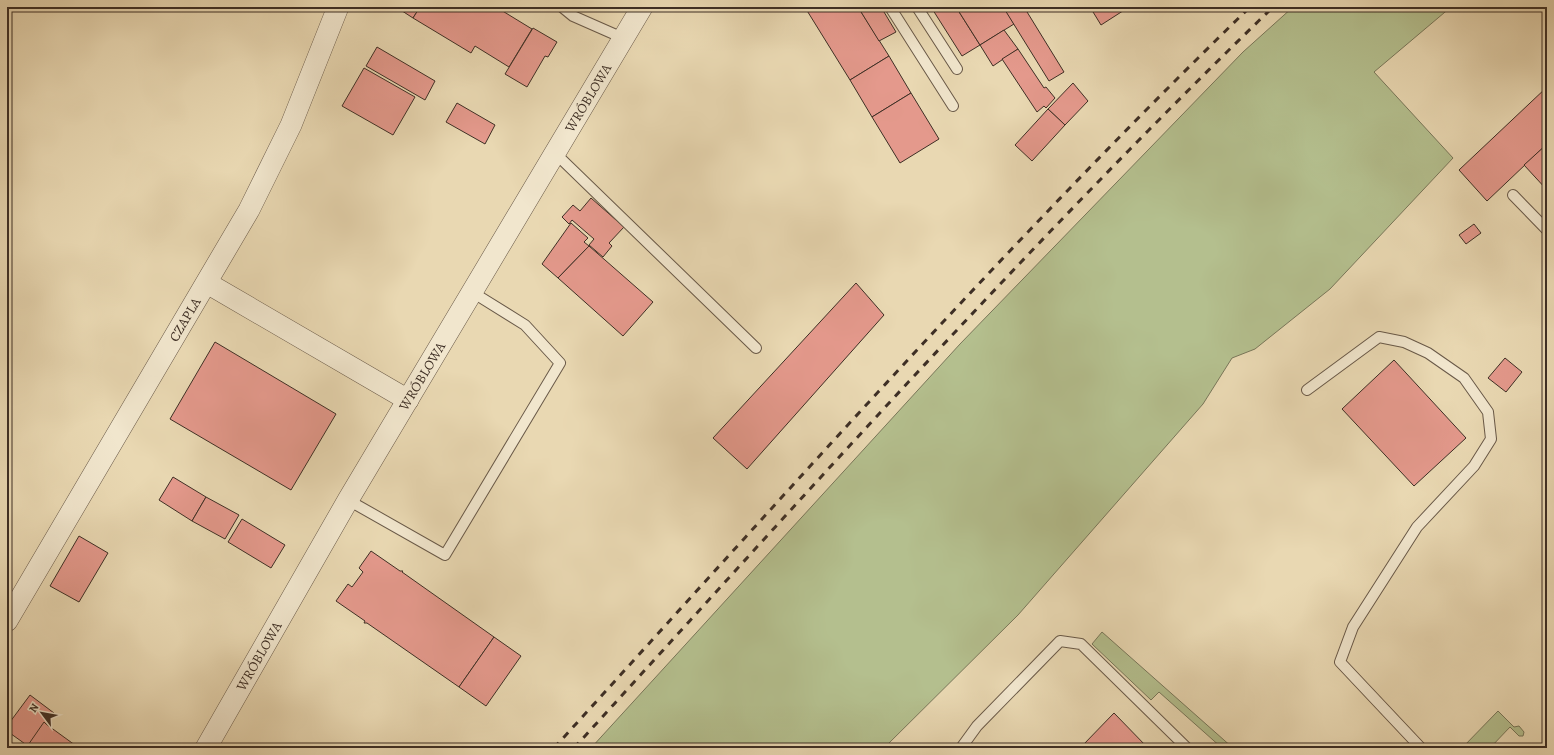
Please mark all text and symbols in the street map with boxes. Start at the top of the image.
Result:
street label: WRÓBLOWA [560,59,616,136]
street label: CZAPLA [164,293,205,345]
street label: WRÓBLOWA [394,338,450,415]
street label: WRÓBLOWA [231,617,286,695]
north arrow [22,693,62,733]
text: N [25,701,42,715]

